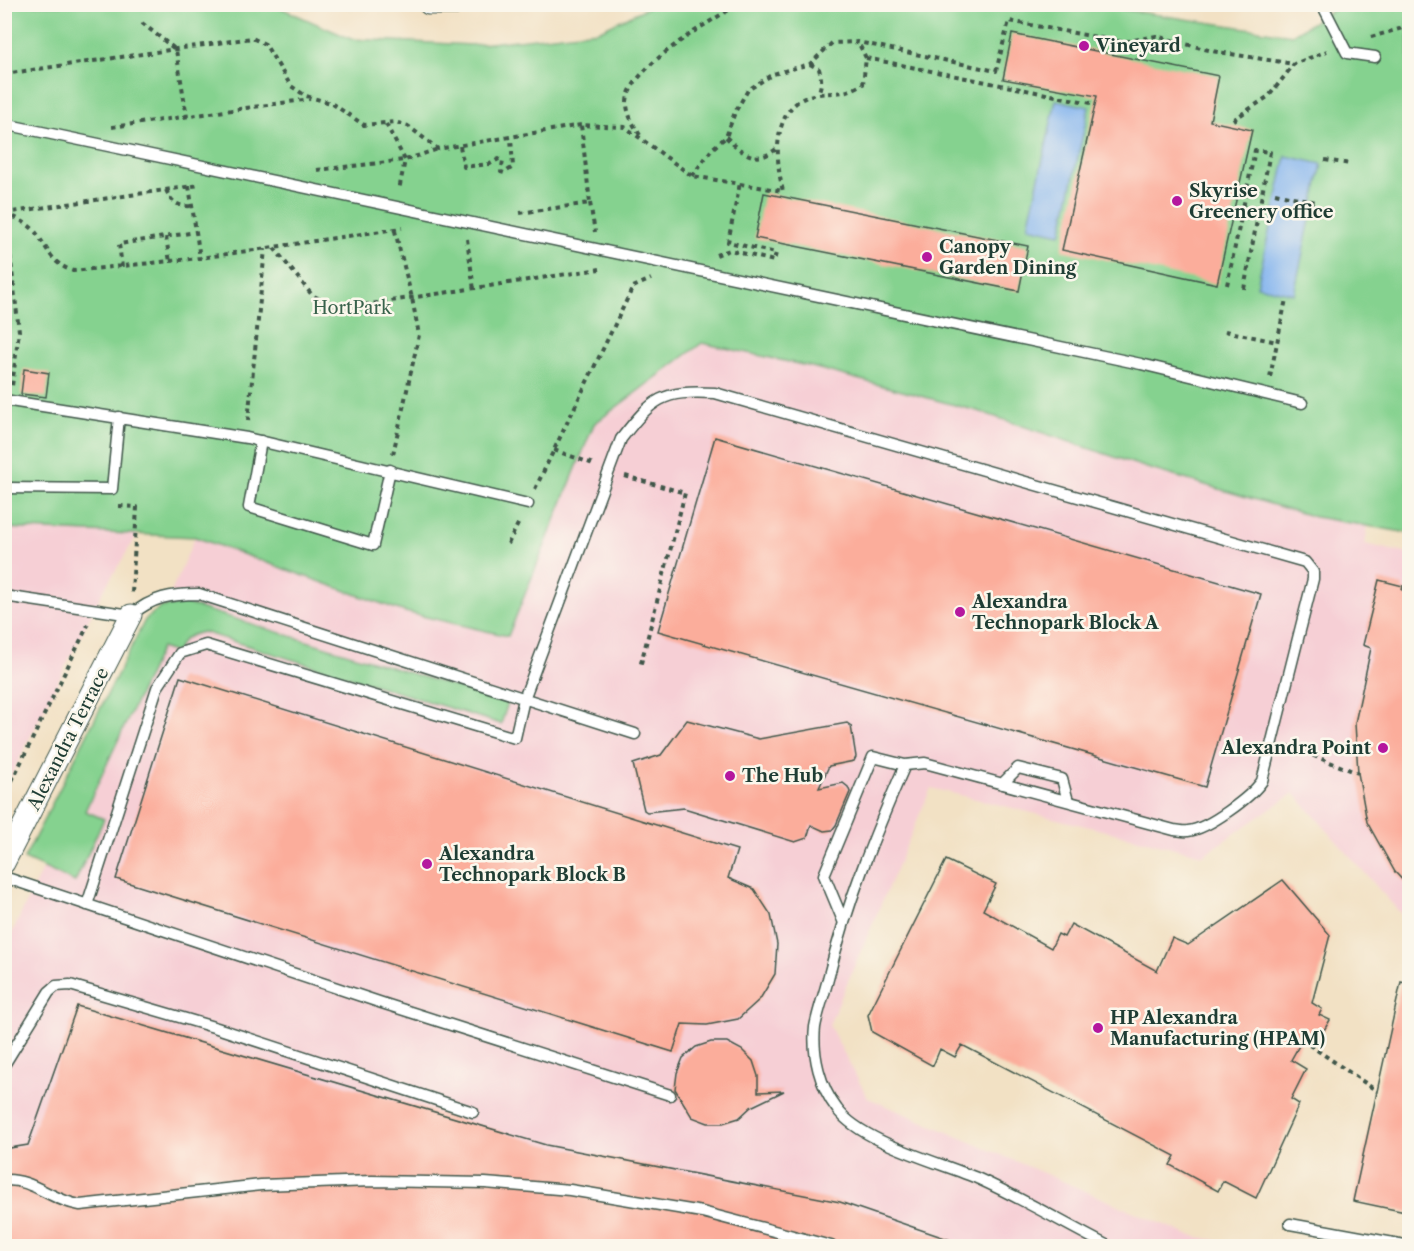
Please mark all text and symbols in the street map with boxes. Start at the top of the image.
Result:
place label: Vineyard [1095,35,1181,57]
marker: Vineyard [1077,39,1091,53]
place label: Skyrise Greenery office [1189,180,1334,223]
marker: Skyrise Greenery office [1170,194,1184,208]
place label: Canopy Garden Dining [939,236,1077,279]
marker: Canopy Garden Dining [920,250,934,264]
park label: HortPark [312,297,393,319]
place label: Alexandra Technopark Block A [971,591,1160,634]
marker: Alexandra Technopark Block A [953,605,967,619]
street label: Alexandra Terrace [22,664,114,815]
place label: Alexandra Point [1221,737,1372,759]
marker: Alexandra Point [1376,741,1390,755]
place label: The Hub [742,765,823,787]
marker: The Hub [723,769,737,783]
place label: Alexandra Technopark Block B [438,843,626,886]
marker: Alexandra Technopark Block B [420,857,434,871]
place label: HP Alexandra Manufacturing (HPAM) [1110,1007,1325,1050]
marker: HP Alexandra Manufacturing (HPAM) [1091,1021,1105,1035]

